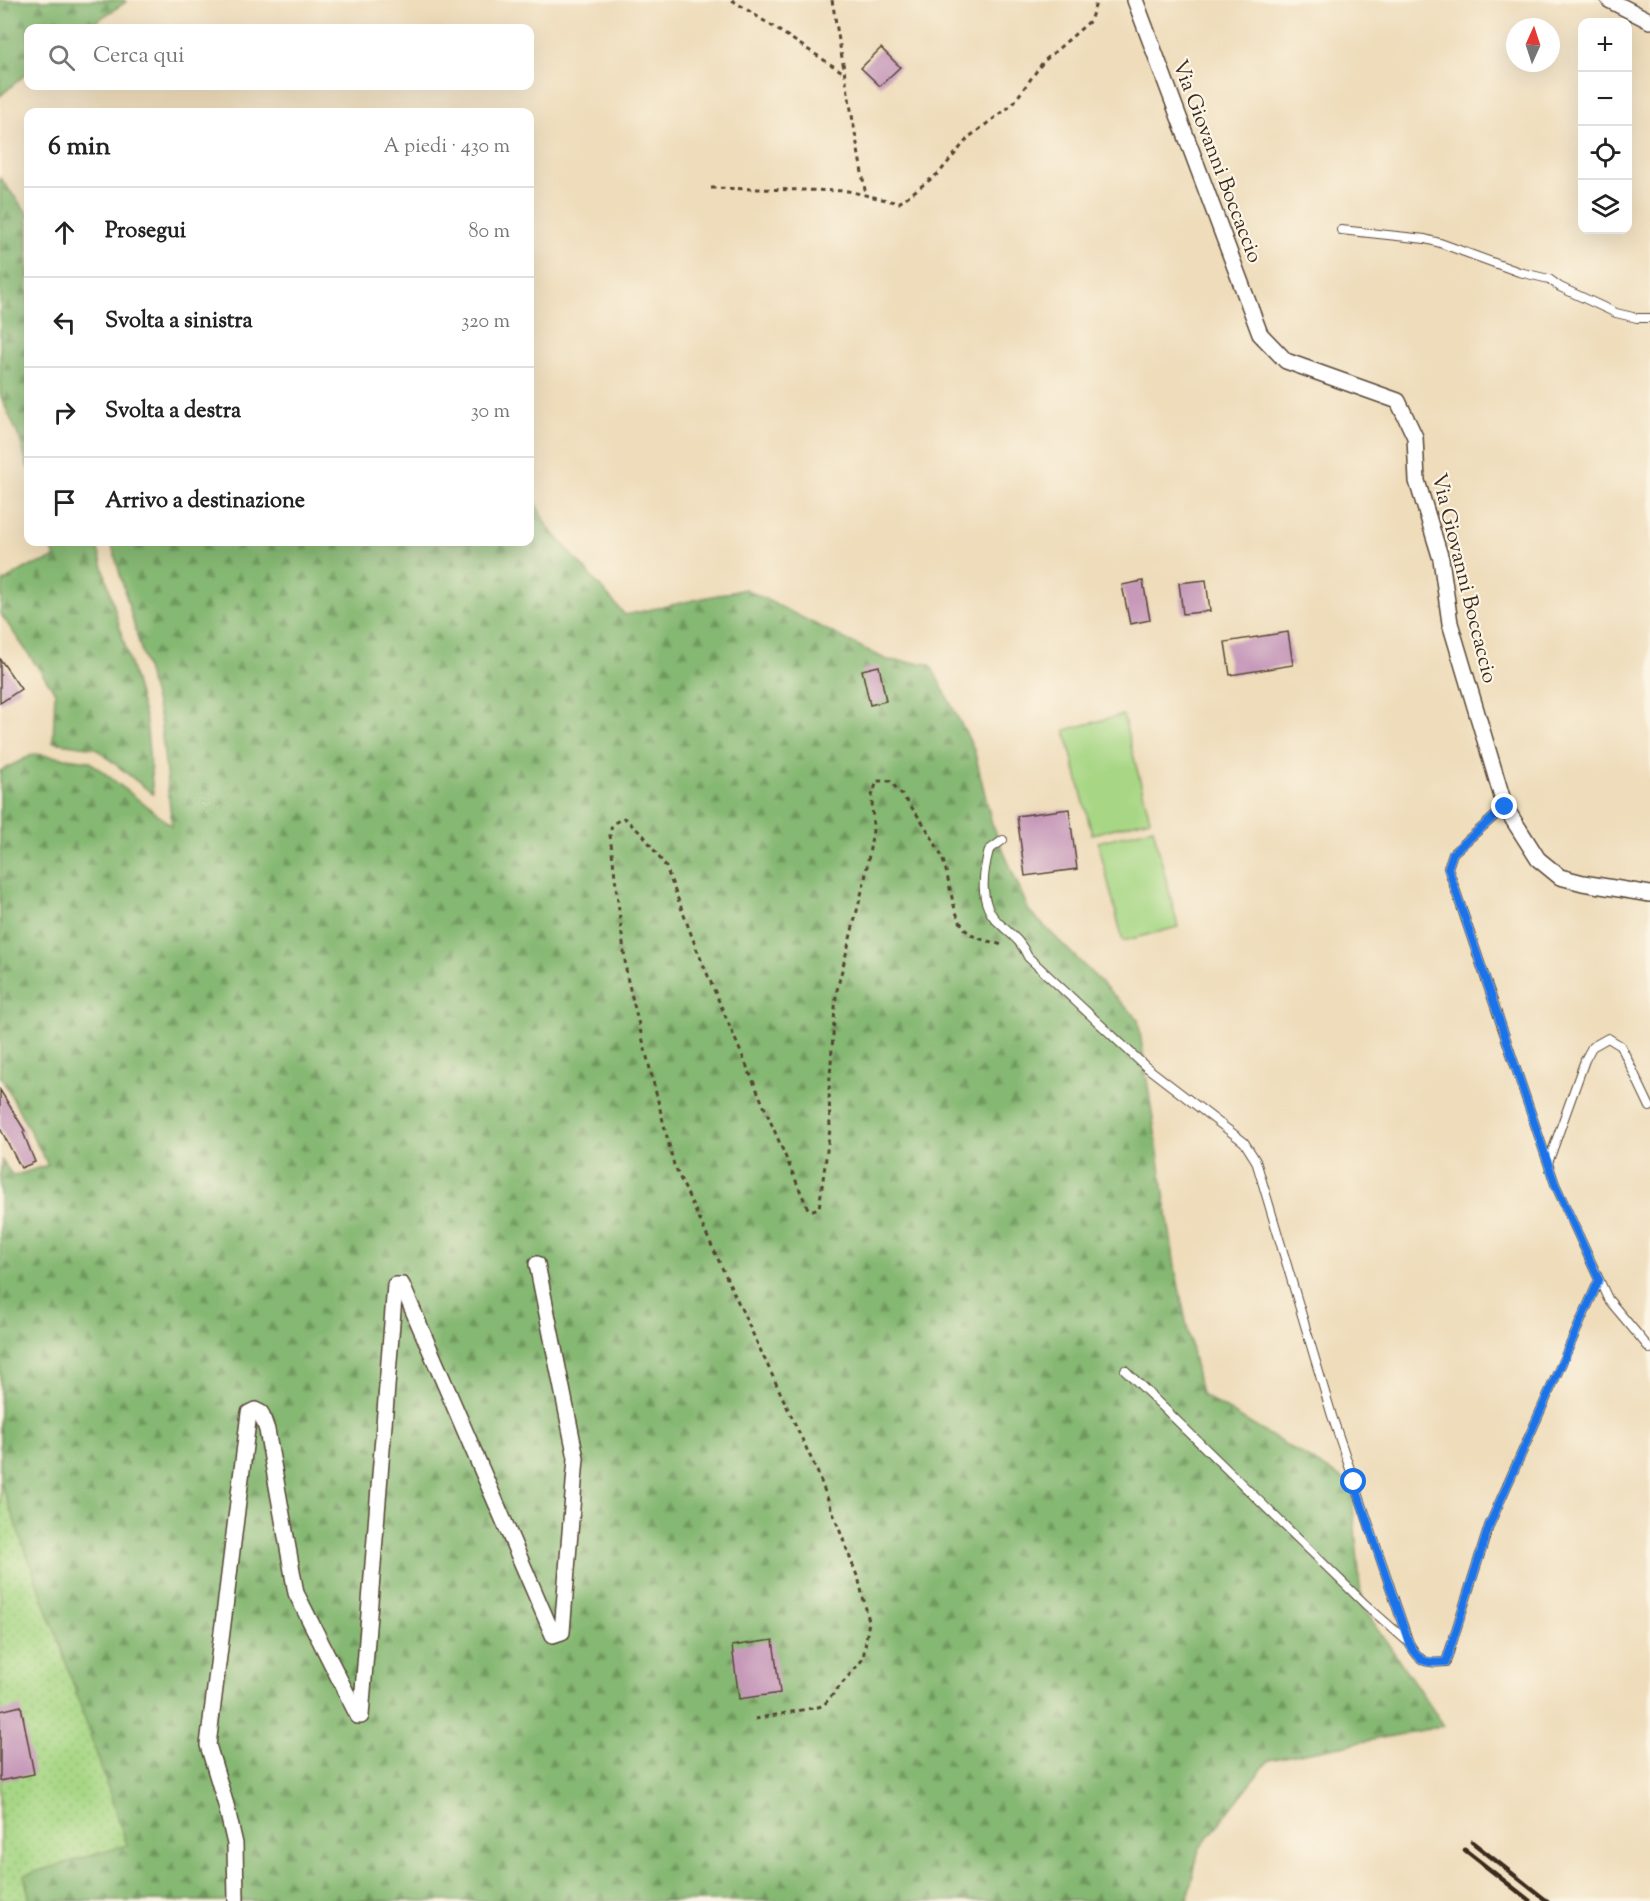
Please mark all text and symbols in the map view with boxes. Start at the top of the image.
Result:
north arrow [1506,18,1560,72]
map controls [1578,18,1632,234]
button: + [1578,18,1632,72]
search box [24,24,534,90]
icon: search [45,41,78,74]
text: Cerca qui [93,41,184,73]
street label: Via Giovanni Boccaccio [1164,56,1269,267]
button: − [1578,72,1632,126]
button: locate [1578,126,1632,180]
text: 6 min [48,129,111,166]
text: A piedi · 430 m [384,133,510,162]
button: layers [1578,180,1632,234]
icon: ahead [48,216,81,249]
text: Prosegui [105,216,186,248]
text: 80 m [469,218,510,247]
icon: left [48,306,81,339]
text: Svolta a sinistra [105,306,253,338]
text: 320 m [461,308,510,337]
icon: right [48,396,81,429]
text: Svolta a destra [105,396,241,428]
text: 30 m [471,398,510,427]
street label: Via Giovanni Boccaccio [1422,471,1504,686]
icon: arrive [48,486,81,519]
text: Arrivo a destinazione [105,486,305,518]
route end [1491,793,1517,819]
route start [1340,1468,1366,1494]

